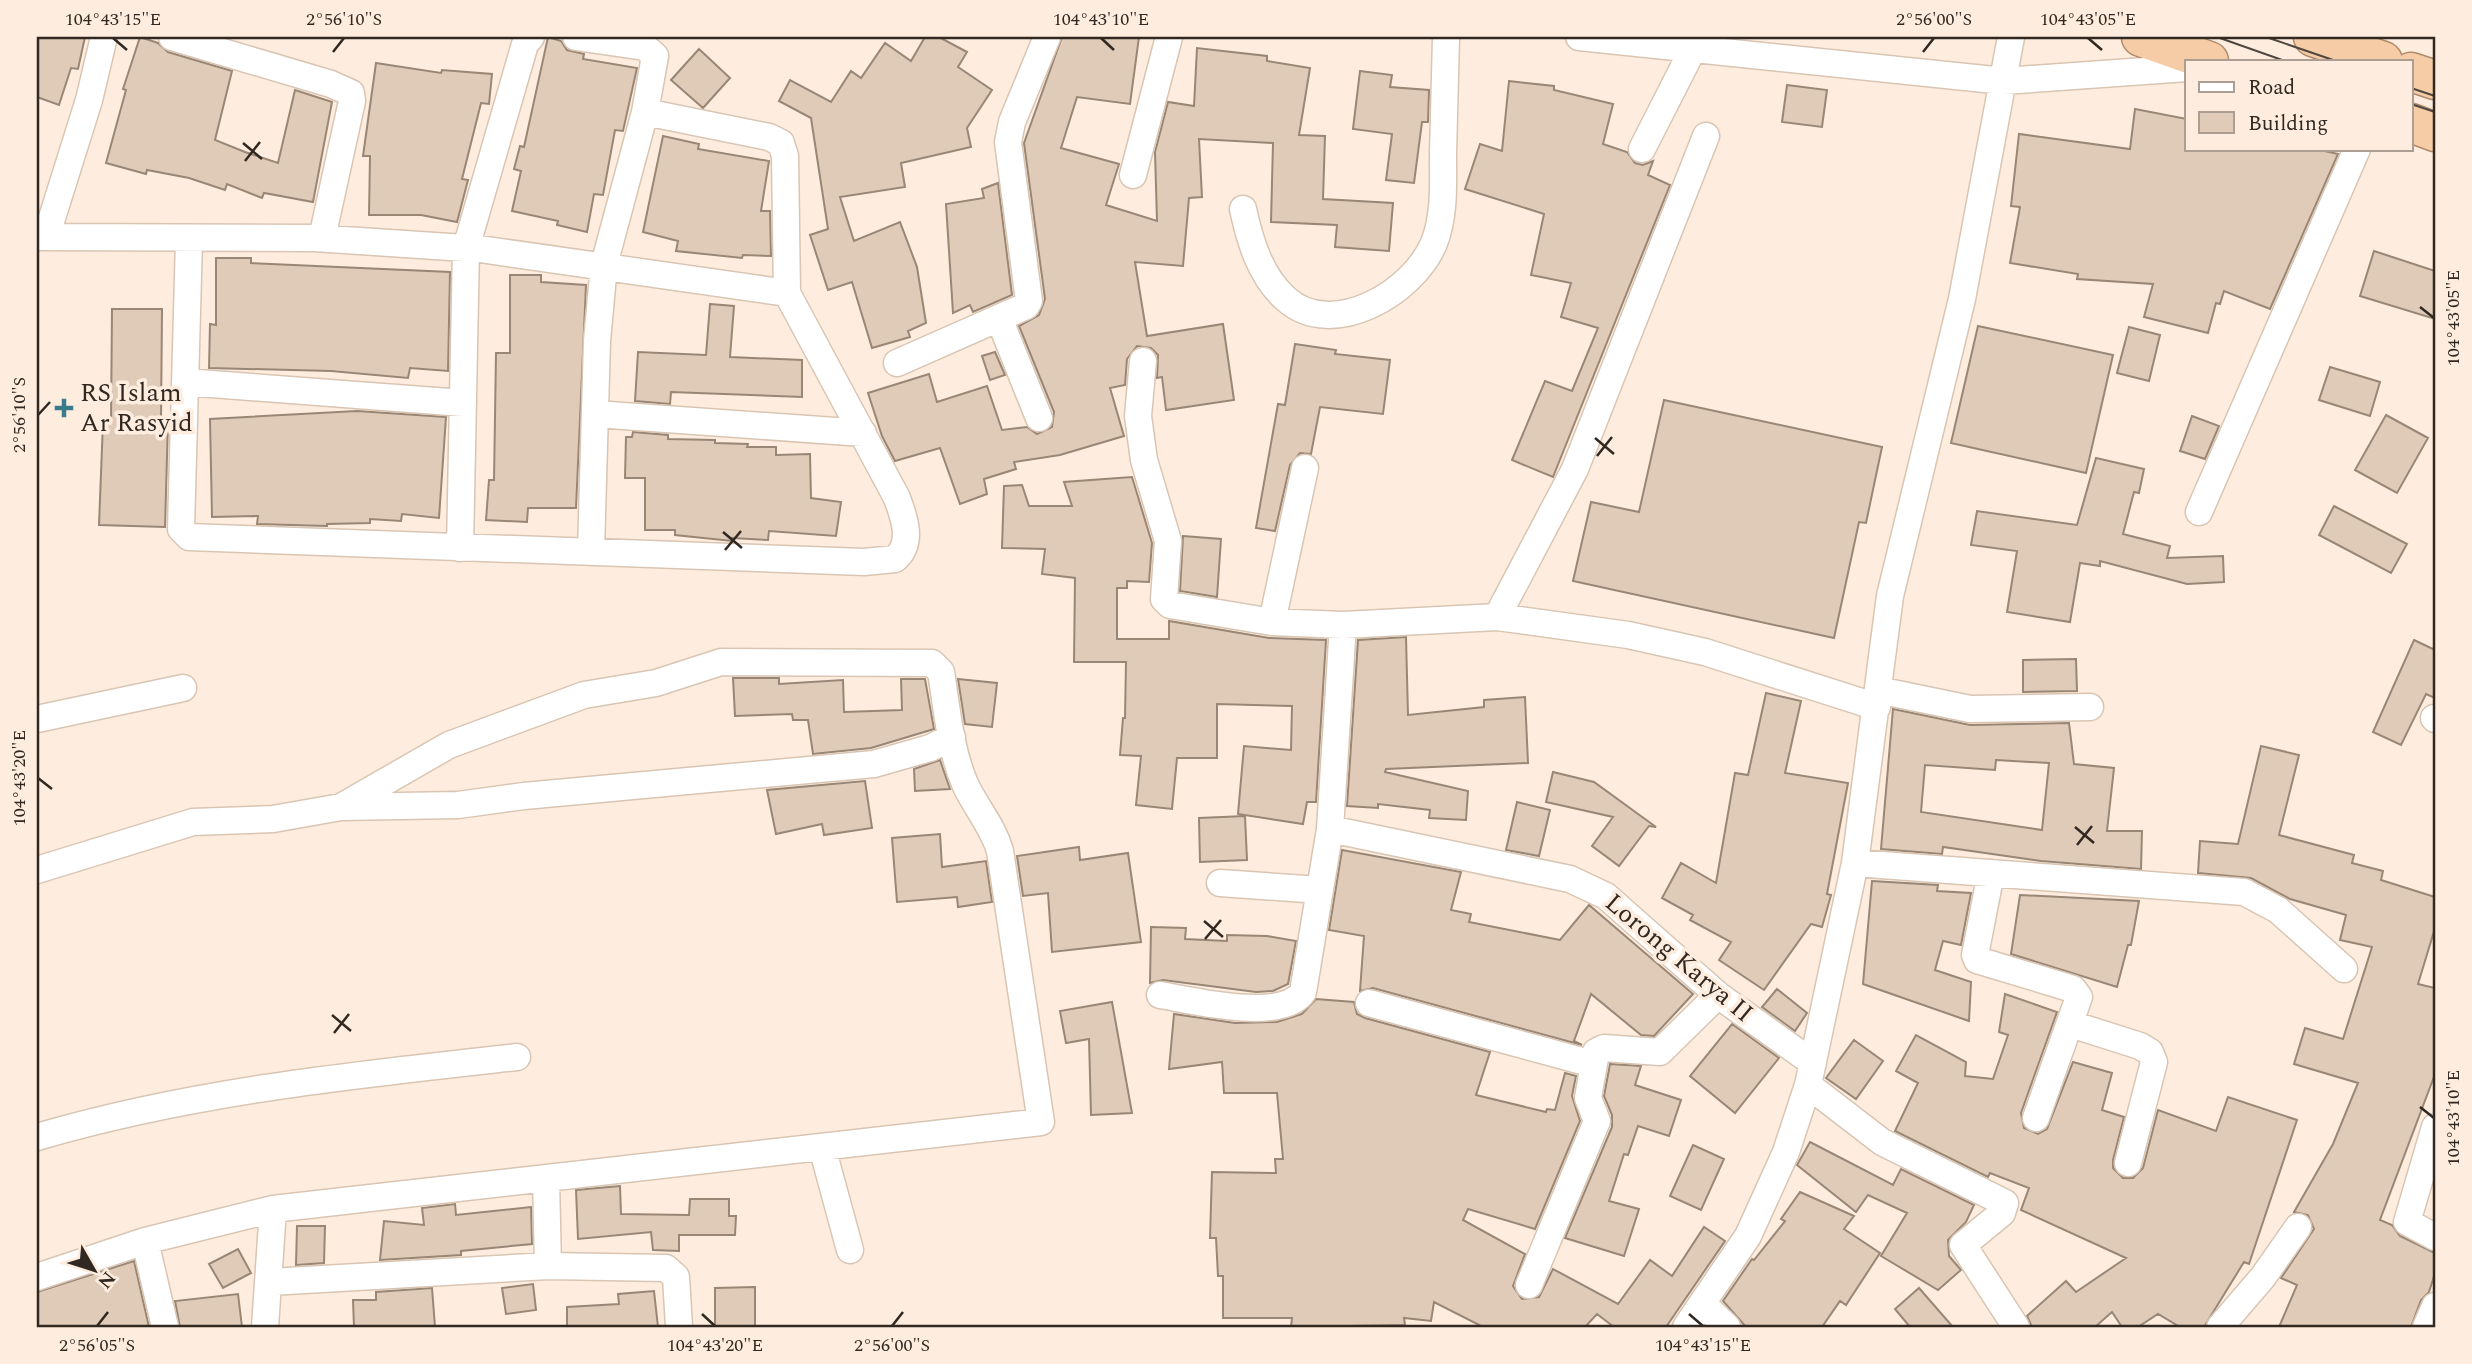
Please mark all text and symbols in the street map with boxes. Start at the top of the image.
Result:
text: 104°43'15"E [65,6,161,33]
text: 2°56'10"S [306,6,382,33]
text: 104°43'10"E [1053,6,1149,33]
text: 2°56'00"S [1896,6,1972,33]
text: 104°43'05"E [2040,6,2136,33]
legend [2185,60,2412,150]
text: Road [2248,72,2295,104]
text: Building [2248,108,2328,140]
text: 104°43'05"E [2440,270,2467,366]
place label: RS Islam Ar Rasyid [80,373,193,443]
text: 2°56'10"S [6,377,33,453]
marker: RS Islam Ar Rasyid [54,398,74,418]
text: 104°43'20"E [6,730,33,826]
street label: Lorong Karya II [1596,884,1762,1032]
text: 104°43'10"E [2440,1070,2467,1166]
north arrow [60,1234,130,1304]
text: N [90,1265,122,1295]
text: 2°56'05"S [59,1332,135,1359]
text: 104°43'20"E [667,1332,763,1359]
text: 2°56'00"S [854,1332,930,1359]
text: 104°43'15"E [1655,1332,1751,1359]

